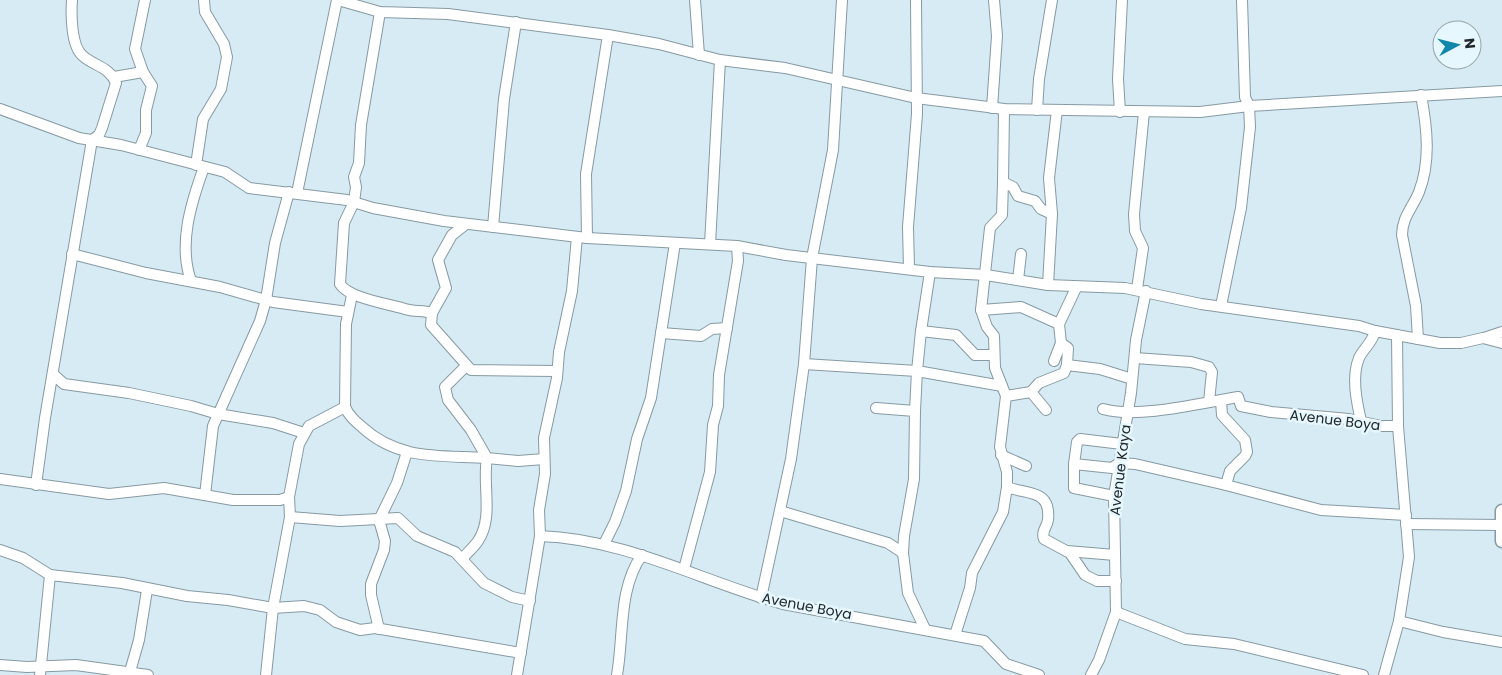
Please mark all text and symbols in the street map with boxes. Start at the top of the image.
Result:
north arrow [1432,20,1482,70]
text: N [1459,37,1480,50]
street label: Avenue Boya [1289,405,1381,435]
street label: Avenue Kaya [1104,423,1136,517]
street label: Avenue Boya [760,587,854,625]

